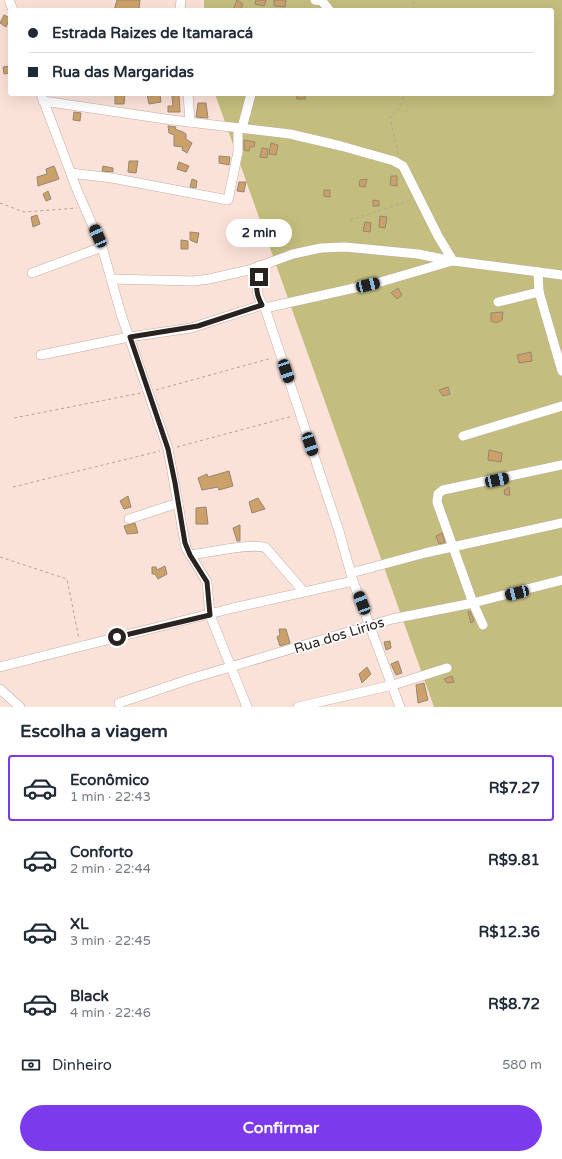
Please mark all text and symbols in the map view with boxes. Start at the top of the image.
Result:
text: Estrada Raizes de Itamaracá [52,24,253,42]
text: Rua das Margaridas [52,63,194,81]
callout: 2 min [226,219,292,247]
car [88,223,108,249]
text: 2 min [242,225,276,241]
route end [250,268,268,286]
car [355,276,381,294]
car [276,358,296,384]
car [301,431,319,457]
car [484,472,510,488]
car [504,584,530,602]
car [352,590,372,616]
street label: Rua dos Lirios [292,614,387,657]
route start [108,628,126,646]
text: Escolha a viagem [20,720,168,742]
icon: car [22,770,58,806]
text: Econômico [70,771,149,789]
text: R$7.27 [489,779,540,797]
text: 1 min · 22:43 [70,789,151,805]
icon: car [22,842,58,878]
text: Conforto [70,843,133,861]
text: R$9.81 [488,851,540,869]
text: 2 min · 22:44 [70,861,151,877]
icon: car [22,914,58,950]
text: XL [70,915,89,933]
text: R$12.36 [478,923,540,941]
text: 3 min · 22:45 [70,933,151,949]
icon: car [22,986,58,1022]
text: Black [70,987,109,1005]
text: R$8.72 [488,995,540,1013]
text: 4 min · 22:46 [70,1005,151,1021]
icon: cash [20,1054,42,1076]
text: Dinheiro [52,1056,112,1074]
text: 580 m [502,1057,542,1073]
button: Confirmar [20,1105,542,1151]

